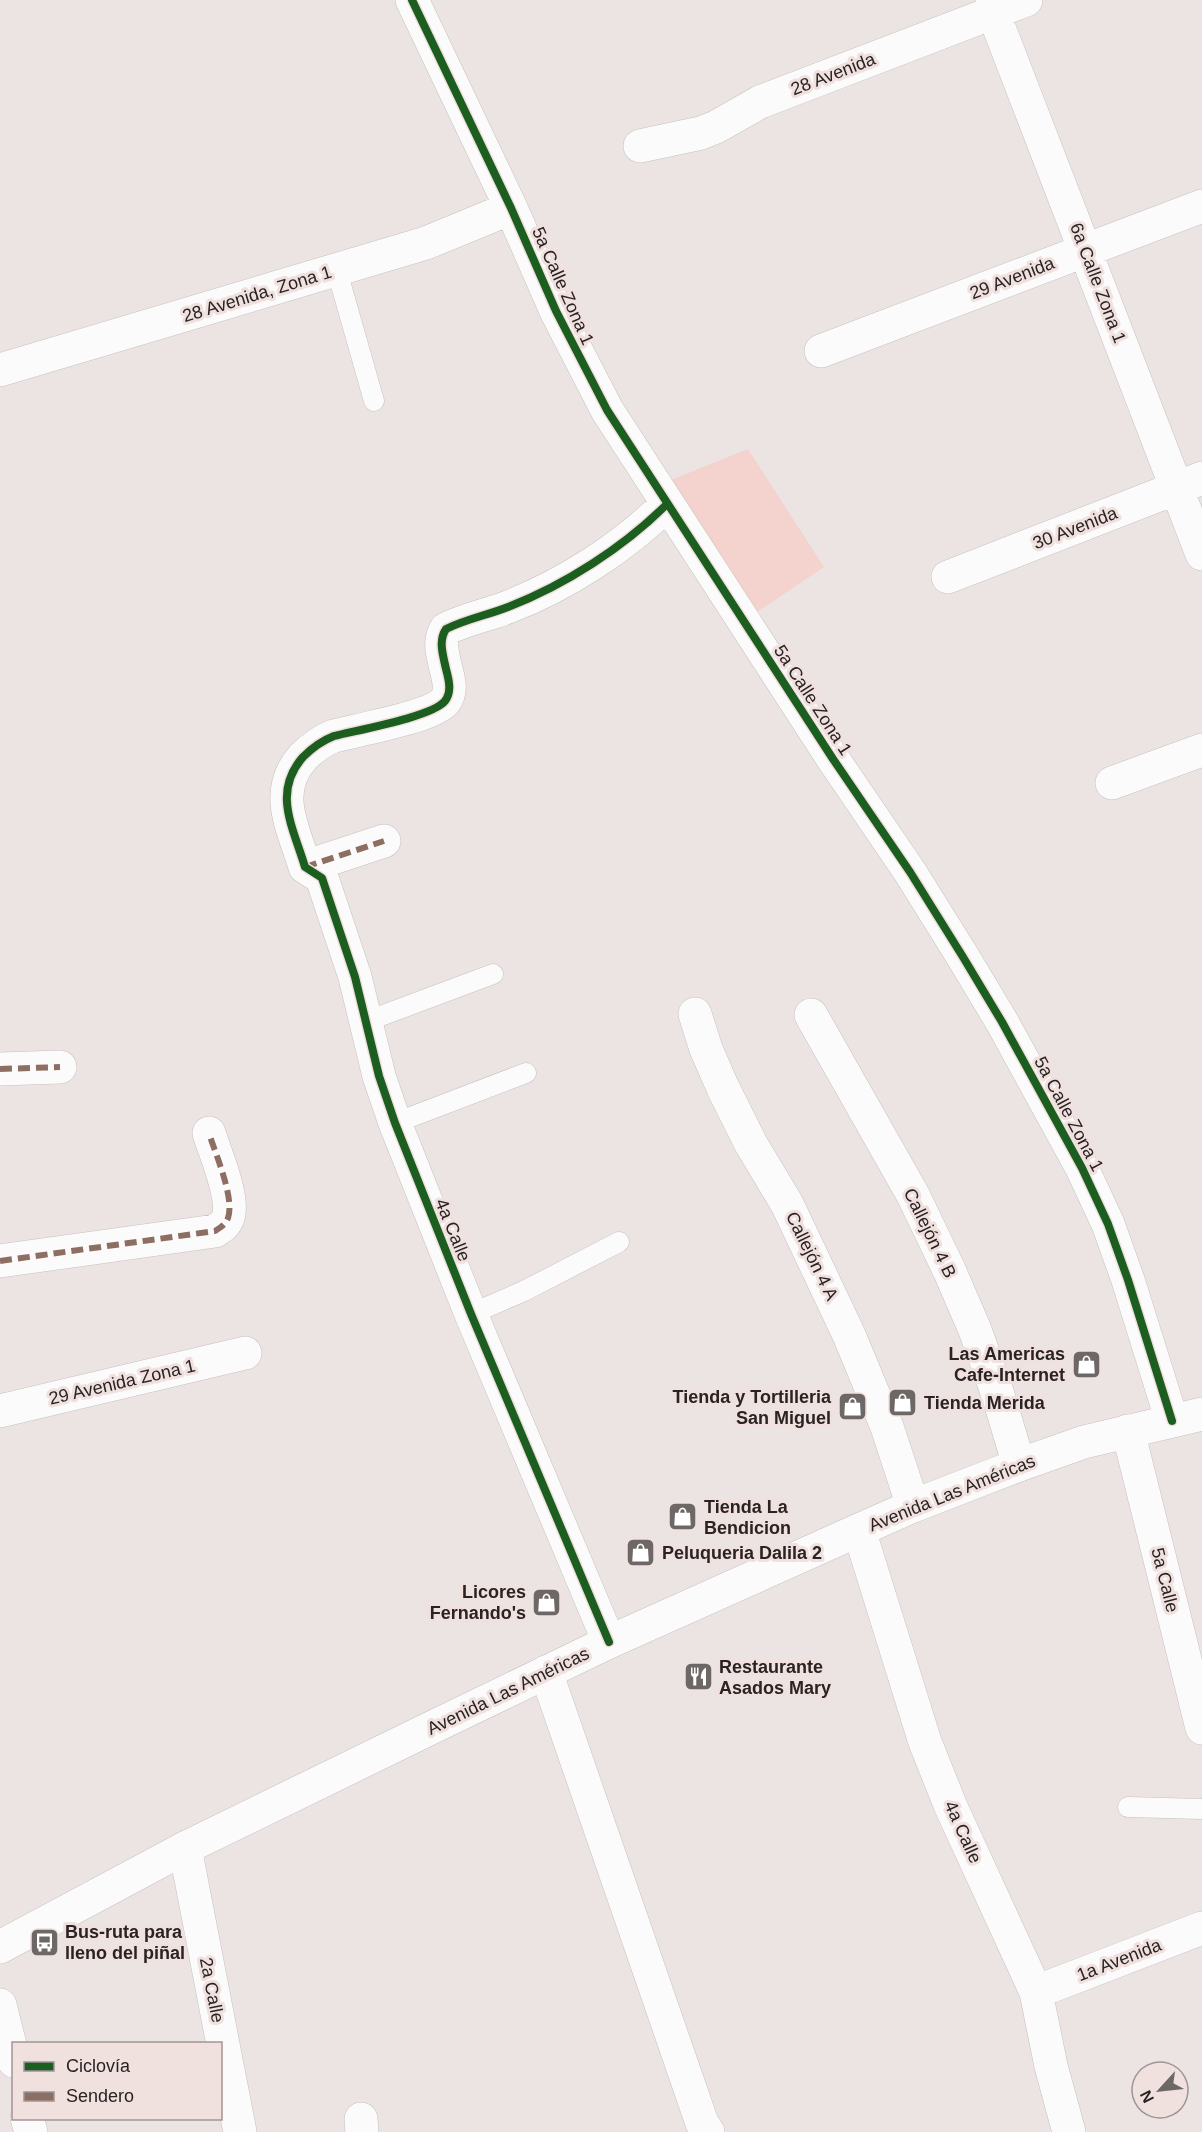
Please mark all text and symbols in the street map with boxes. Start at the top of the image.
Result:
street label: 28 Avenida [788,48,879,99]
street label: 6a Calle Zona 1 [1066,220,1130,346]
street label: 5a Calle Zona 1 [528,224,598,348]
street label: 29 Avenida [967,252,1058,303]
street label: 28 Avenida, Zona 1 [180,262,334,326]
street label: 30 Avenida [1030,502,1121,553]
street label: 5a Calle Zona 1 [770,641,856,759]
street label: 5a Calle Zona 1 [1030,1053,1108,1175]
street label: Callejón 4 B [900,1185,960,1281]
street label: 4a Calle [431,1196,475,1264]
street label: Callejón 4 A [782,1208,842,1304]
place label: Las Americas Cafe-Internet [949,1344,1065,1385]
shop icon: Las Americas Cafe-Internet [1070,1348,1102,1380]
street label: 29 Avenida Zona 1 [47,1355,197,1409]
place label: Tienda y Tortilleria San Miguel [673,1387,832,1428]
shop icon: Tienda Merida [887,1387,919,1419]
shop icon: Tienda y Tortilleria San Miguel [836,1391,868,1423]
place label: Tienda Merida [924,1393,1046,1413]
street label: Avenida Las Américas [866,1450,1038,1536]
place label: Tienda La Bendicion [704,1497,791,1538]
shop icon: Tienda La Bendicion [667,1501,699,1533]
shop icon: Peluqueria Dalila 2 [625,1537,657,1569]
place label: Peluqueria Dalila 2 [662,1543,822,1563]
street label: 5a Calle [1147,1546,1183,1614]
place label: Licores Fernando's [430,1582,526,1623]
shop icon: Licores Fernando's [531,1586,563,1618]
street label: Avenida Las Américas [424,1643,592,1739]
place label: Restaurante Asados Mary [719,1657,831,1698]
restaurant icon: Restaurante Asados Mary [682,1661,714,1693]
street label: 4a Calle [940,1798,986,1866]
place label: Bus-ruta para lleno del piñal [65,1922,185,1963]
bus stop icon: Bus-ruta para lleno del piñal [28,1926,60,1958]
street label: 1a Avenida [1074,1934,1165,1985]
street label: 2a Calle [196,1956,228,2024]
legend [12,2042,222,2120]
text: Ciclovía [66,2056,131,2076]
north arrow [1130,2060,1190,2120]
text: Sendero [66,2086,134,2106]
text: N [1137,2088,1157,2106]

